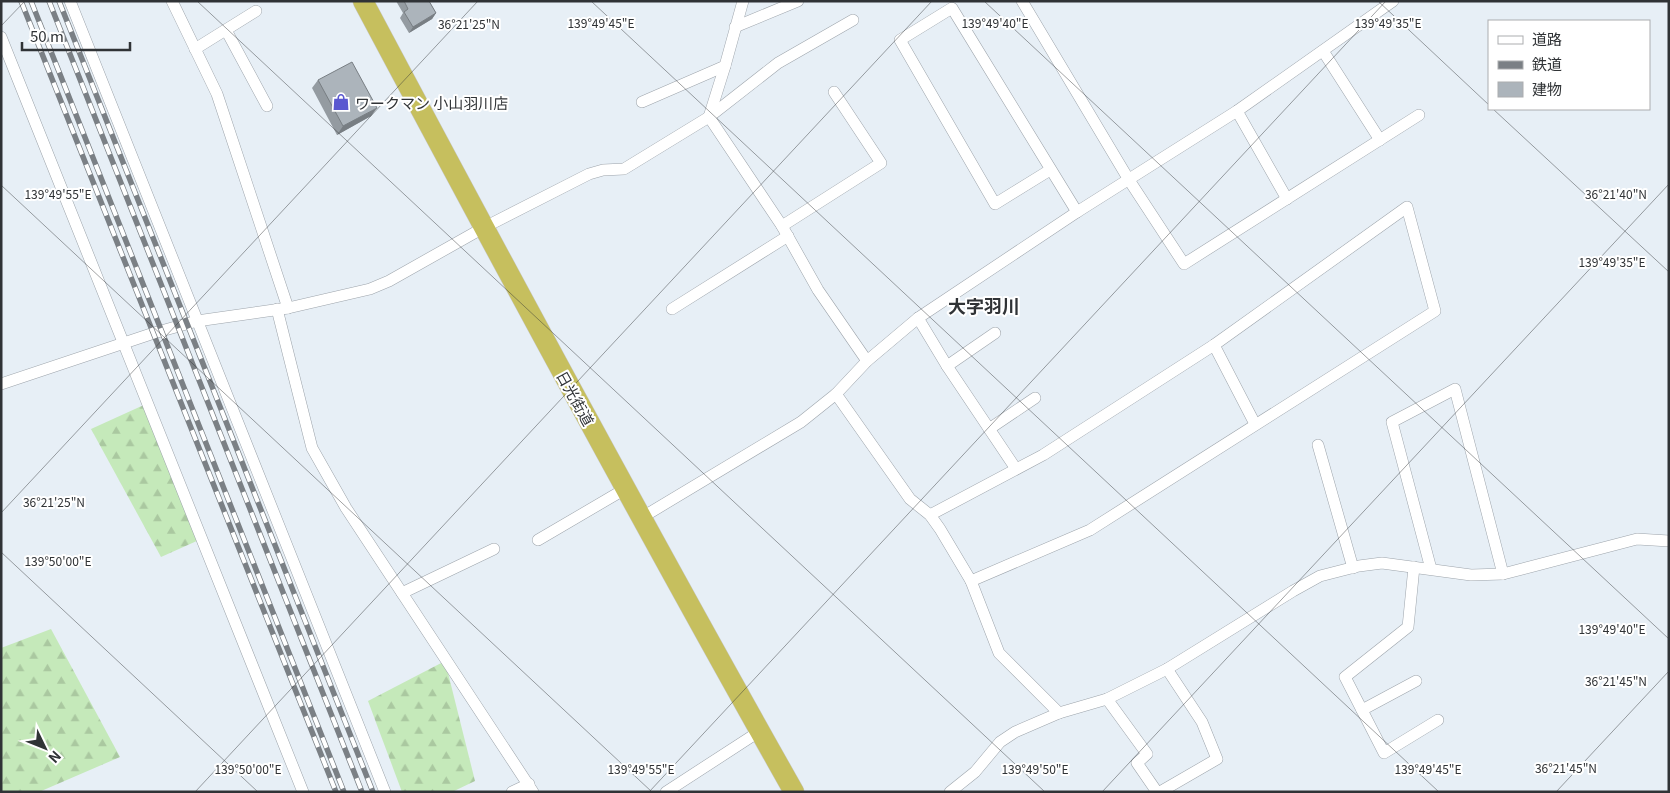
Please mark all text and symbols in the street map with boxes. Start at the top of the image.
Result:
text: 139°49'45"E [567,14,635,31]
text: 139°49'40"E [961,14,1029,31]
text: 139°49'35"E [1354,14,1422,31]
text: 36°21'25"N [438,15,500,32]
scale bar [22,20,130,52]
legend [1488,20,1650,110]
text: 50 m [30,25,64,46]
text: 道路 [1532,28,1562,49]
text: 鉄道 [1532,53,1562,74]
text: 建物 [1532,78,1562,99]
shop icon: ワークマン 小山羽川店 [331,92,351,112]
place label: ワークマン 小山羽川店 [355,92,508,113]
text: 139°49'55"E [24,185,92,202]
text: 36°21'40"N [1585,185,1647,202]
text: 139°49'35"E [1578,253,1646,270]
district label: 大字羽川 [948,292,1020,318]
street label: 日光街道 [552,367,600,429]
text: 36°21'25"N [23,493,85,510]
text: 139°50'00"E [24,552,92,569]
text: 139°49'40"E [1578,620,1646,637]
text: 36°21'45"N [1585,672,1647,689]
north arrow [20,723,70,773]
text: N [44,747,66,768]
text: 36°21'45"N [1535,759,1597,776]
text: 139°50'00"E [214,760,282,777]
text: 139°49'55"E [607,760,675,777]
text: 139°49'50"E [1001,760,1069,777]
text: 139°49'45"E [1394,760,1462,777]

